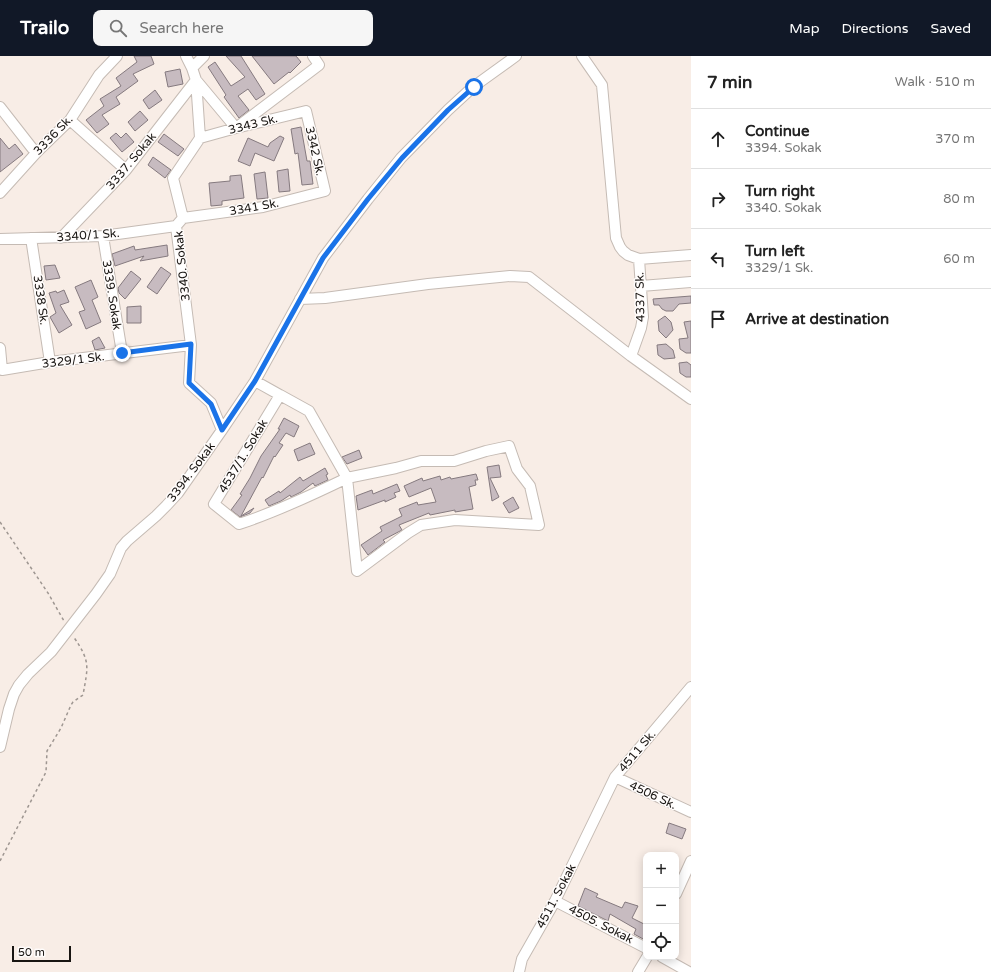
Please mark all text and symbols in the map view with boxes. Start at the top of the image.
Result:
search box [93,10,373,46]
text: Trailo [20,17,69,39]
icon: search [107,17,129,39]
text: Search here [139,19,224,37]
text: Map [789,20,820,37]
text: Directions [842,20,909,37]
text: Saved [931,20,971,37]
text: 7 min [707,72,752,93]
text: Walk · 510 m [895,74,975,90]
route start [465,78,483,96]
street label: 3343 Sk. [227,111,279,137]
street label: 3336 Sk. [31,112,75,158]
text: Continue [745,122,809,140]
street label: 3342 Sk. [303,125,327,177]
icon: ahead [707,128,729,150]
street label: 3337. Sokak [103,129,159,192]
text: 370 m [935,131,975,147]
text: 3394. Sokak [745,140,822,156]
text: Turn right [745,182,815,200]
icon: right [707,188,729,210]
text: 80 m [943,191,975,207]
street label: 3341 Sk. [228,196,280,218]
text: 3340. Sokak [745,200,822,216]
street label: 3340/1 Sk. [56,226,120,244]
street label: 3340. Sokak [171,230,193,302]
text: Turn left [745,242,805,260]
icon: left [707,248,729,270]
text: 60 m [943,251,975,267]
street label: 3339. Sokak [100,259,125,331]
text: 3329/1 Sk. [745,260,813,276]
street label: 4337 Sk. [633,272,647,322]
street label: 3338 Sk. [31,274,51,326]
icon: arrive [707,308,729,330]
text: Arrive at destination [745,310,889,328]
route end [113,344,131,362]
street label: 3329/1 Sk. [41,349,105,371]
street label: 4537/1. Sokak [216,416,271,495]
street label: 3394. Sokak [164,439,218,504]
street label: 4511 Sk. [615,727,659,775]
street label: 4506 Sk. [627,778,679,812]
map controls [643,852,679,960]
button: + [643,852,679,888]
street label: 4511. Sokak [533,861,579,931]
button: − [643,888,679,924]
street label: 4505. Sokak [566,902,636,946]
button: locate [643,924,679,960]
scale bar [12,944,71,963]
text: 50 m [18,946,45,959]

